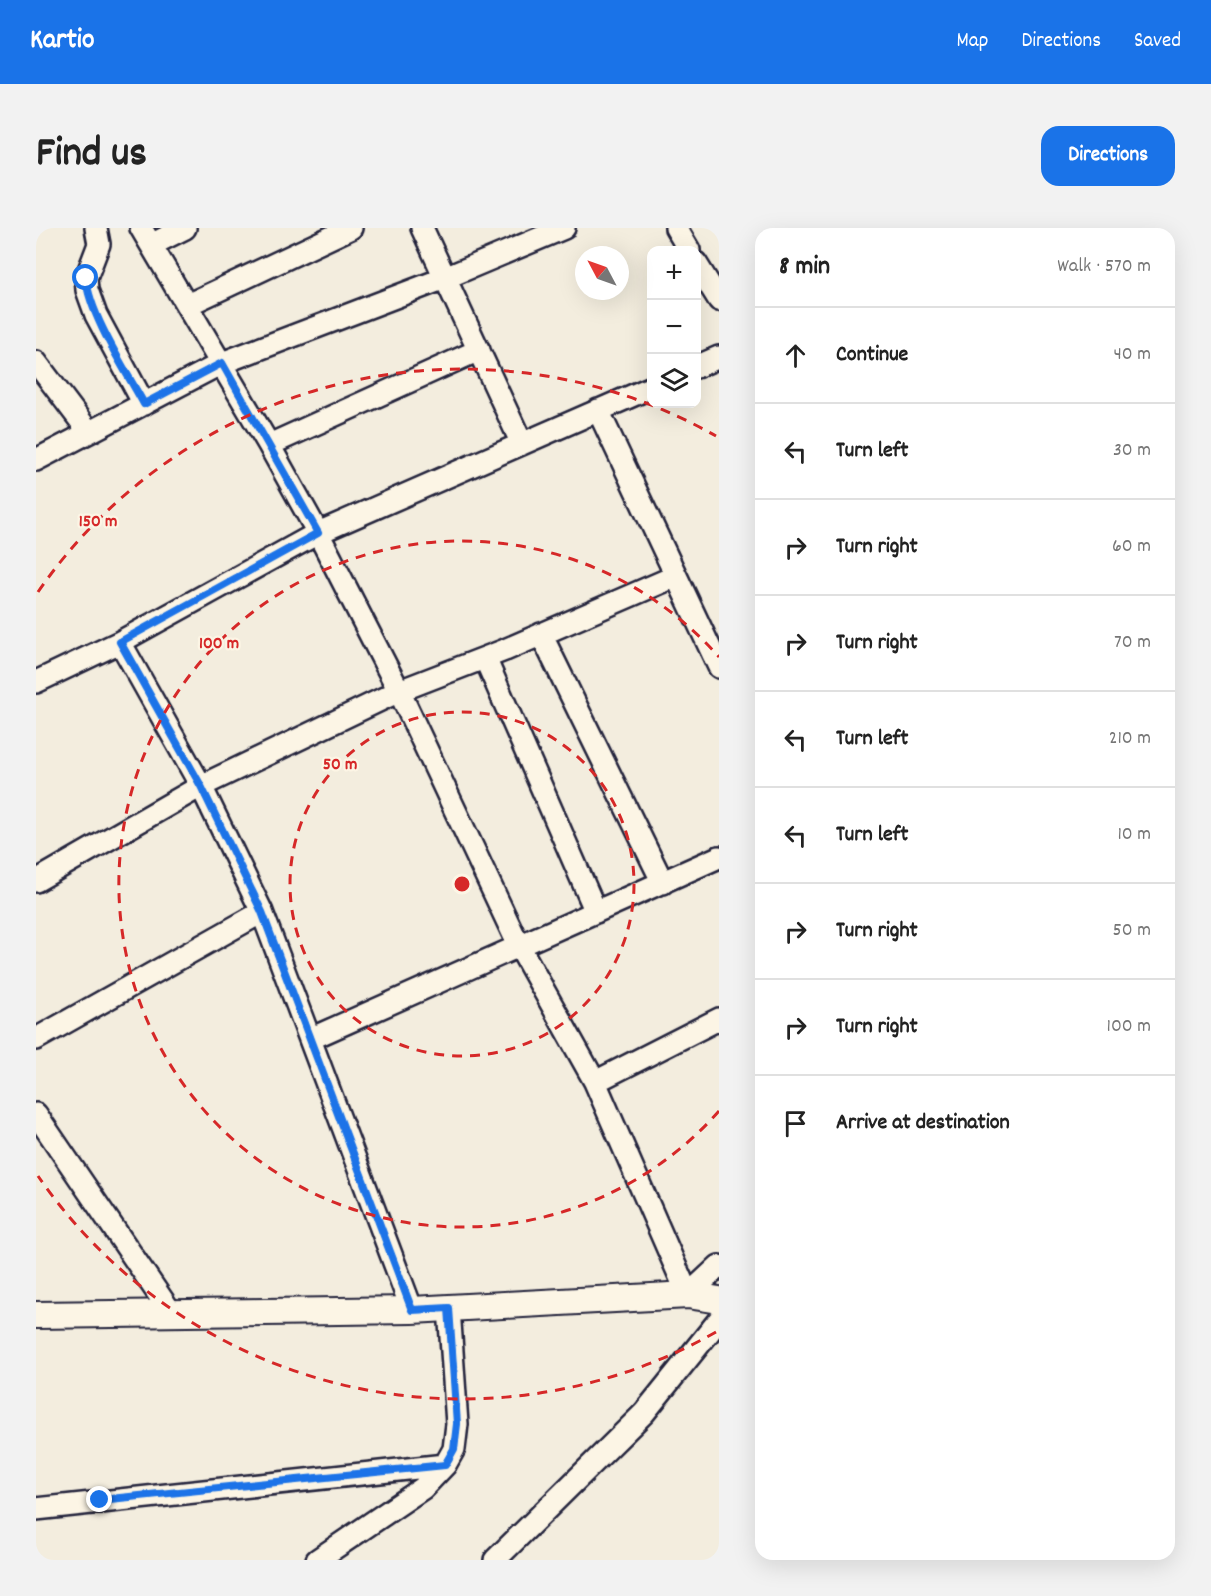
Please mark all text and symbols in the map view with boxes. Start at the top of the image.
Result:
text: Kartio [30,22,94,62]
text: Map [957,27,988,57]
text: Directions [1021,27,1101,57]
text: Saved [1134,27,1181,57]
text: Find us [36,126,147,186]
button: Directions [1041,126,1175,186]
north arrow [575,246,629,300]
map controls [647,246,701,408]
button: + [647,246,701,300]
text: 8 min [779,249,830,286]
text: Walk · 570 m [1057,253,1151,281]
route start [72,264,98,290]
button: − [647,300,701,354]
icon: ahead [779,339,812,372]
text: Continue [836,340,908,371]
text: 40 m [1113,341,1151,369]
button: layers [647,354,701,408]
icon: left [779,435,812,468]
text: Turn left [836,436,908,467]
text: 30 m [1113,437,1151,465]
text: 150 m [79,510,117,535]
icon: right [779,531,812,564]
text: Turn right [836,532,918,563]
text: 60 m [1112,533,1151,561]
icon: right [779,627,812,660]
text: Turn right [836,628,918,659]
text: 70 m [1114,629,1151,657]
text: 100 m [199,632,239,657]
icon: left [779,723,812,756]
text: Turn left [836,724,908,755]
text: 210 m [1109,725,1151,753]
text: 50 m [323,753,357,778]
icon: left [779,819,812,852]
text: Turn left [836,820,908,851]
text: 10 m [1117,821,1151,849]
centre of rings [452,874,472,894]
icon: right [779,915,812,948]
text: Turn right [836,916,918,947]
text: 50 m [1113,917,1151,945]
icon: right [779,1011,812,1044]
text: Turn right [836,1012,918,1043]
text: 100 m [1107,1013,1151,1041]
icon: arrive [779,1107,812,1140]
text: Arrive at destination [836,1108,1010,1139]
route end [86,1486,112,1512]

